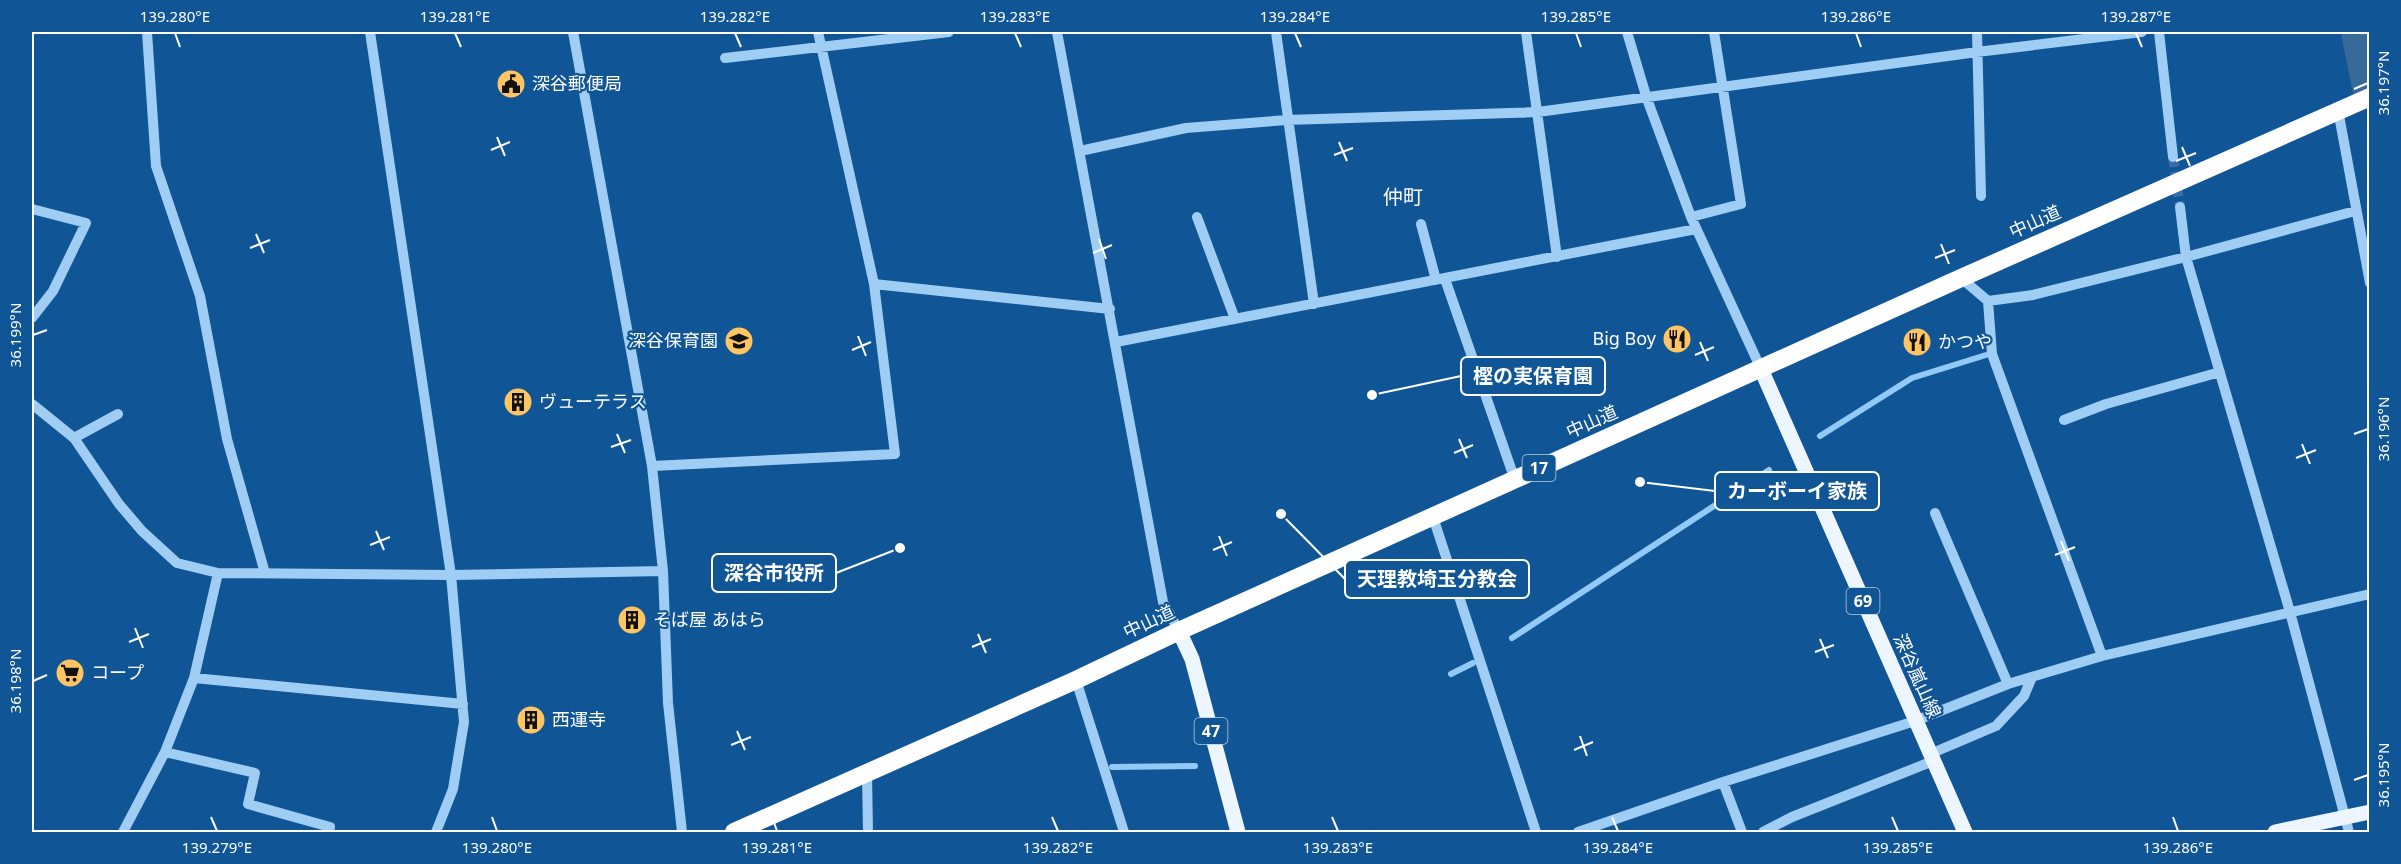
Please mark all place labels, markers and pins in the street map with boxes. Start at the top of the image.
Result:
public building icon: 深谷郵便局 [495,68,527,100]
place label: 深谷郵便局 [532,71,622,95]
restaurant icon: Big Boy [1661,323,1693,355]
school or university icon: 深谷保育園 [723,325,755,357]
place label: Big Boy [1592,326,1657,350]
restaurant icon: かつや [1901,326,1933,358]
place label: 深谷保育園 [628,328,718,352]
place label: かつや [1938,329,1992,353]
callout: 樫の実保育園 [1461,357,1605,395]
building icon: ヴューテラス [502,386,534,418]
place label: ヴューテラス [539,389,647,413]
callout: カーボーイ家族 [1715,472,1879,510]
callout: 深谷市役所 [712,554,836,592]
callout: 天理教埼玉分教会 [1345,560,1529,598]
building icon: そば屋 あはら [616,604,648,636]
place label: そば屋 あはら [653,607,766,631]
supermarket icon: コープ [54,657,86,689]
place label: コープ [91,660,144,684]
building icon: 西運寺 [515,704,547,736]
place label: 西運寺 [552,707,606,731]

